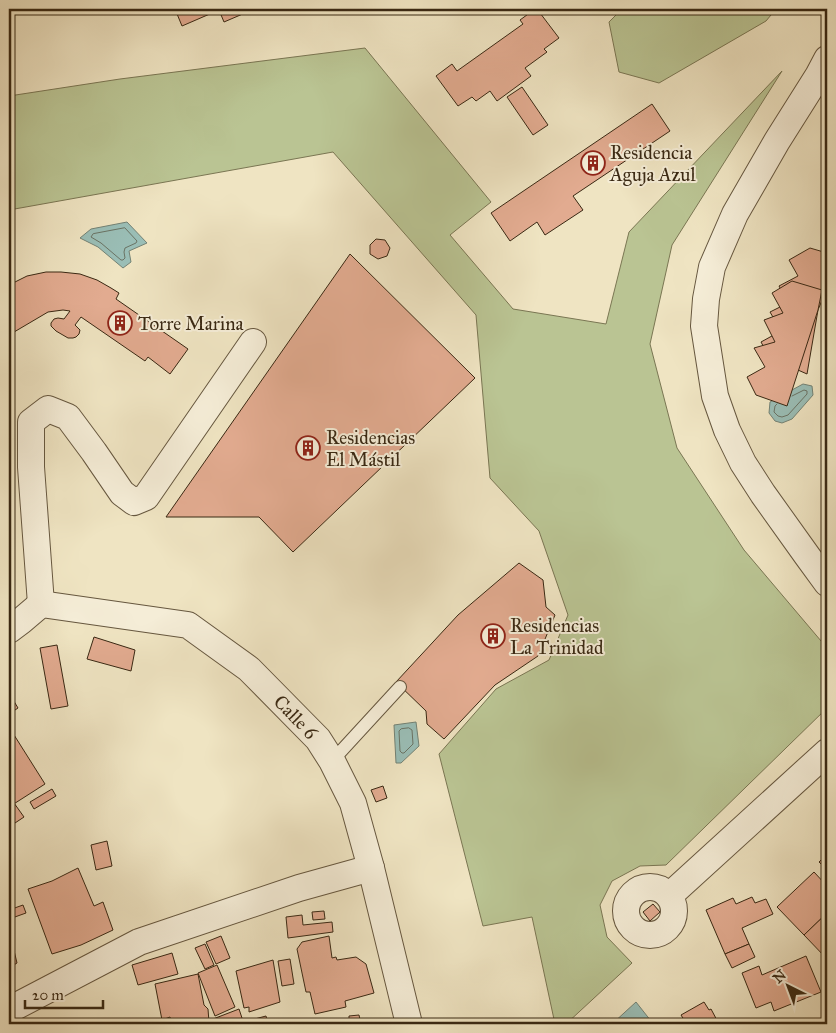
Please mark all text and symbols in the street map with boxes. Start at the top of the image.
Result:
place label: Residencia Aguja Azul [609,141,696,187]
building icon: Residencia Aguja Azul [580,150,606,176]
building icon: Torre Marina [107,310,133,336]
place label: Torre Marina [138,312,244,335]
place label: Residencias El Mástil [326,426,415,471]
building icon: Residencias El Mástil [295,435,321,461]
place label: Residencias La Trinidad [510,614,604,659]
building icon: Residencias La Trinidad [480,623,506,649]
street label: Calle 6 [269,690,324,745]
north arrow [764,960,814,1010]
text: N [770,966,790,987]
scale bar [25,978,102,1010]
text: 20 m [32,986,64,1004]

